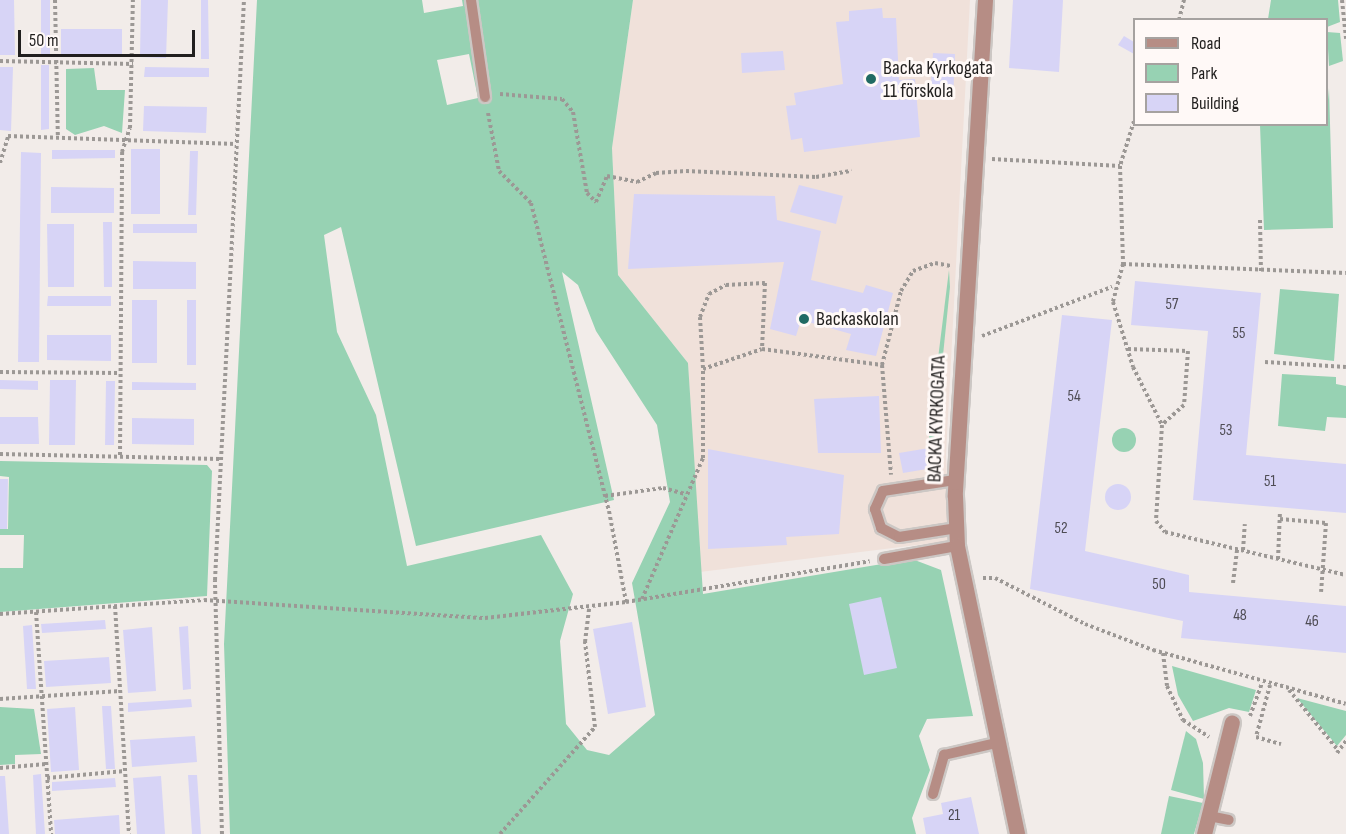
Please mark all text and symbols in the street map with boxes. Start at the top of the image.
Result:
scale bar [21,18,198,56]
legend [1133,18,1328,126]
text: 50 m [29,30,59,51]
text: Road [1191,33,1221,54]
place label: Backa Kyrkogata 11 förskola [883,56,993,103]
text: Park [1191,63,1217,84]
marker: Backa Kyrkogata 11 förskola [864,72,878,86]
text: Building [1191,93,1239,114]
house number: 57 [1166,295,1178,315]
place label: Backaskolan [816,307,899,331]
marker: Backaskolan [797,312,811,326]
house number: 55 [1233,324,1245,344]
street label: BACKA KYRKOGATA [923,355,951,483]
house number: 54 [1067,387,1081,407]
house number: 53 [1219,421,1233,441]
house number: 51 [1264,472,1276,492]
house number: 52 [1054,519,1068,539]
house number: 50 [1152,575,1166,595]
house number: 48 [1233,606,1247,626]
house number: 46 [1305,612,1319,632]
house number: 21 [948,806,960,826]

